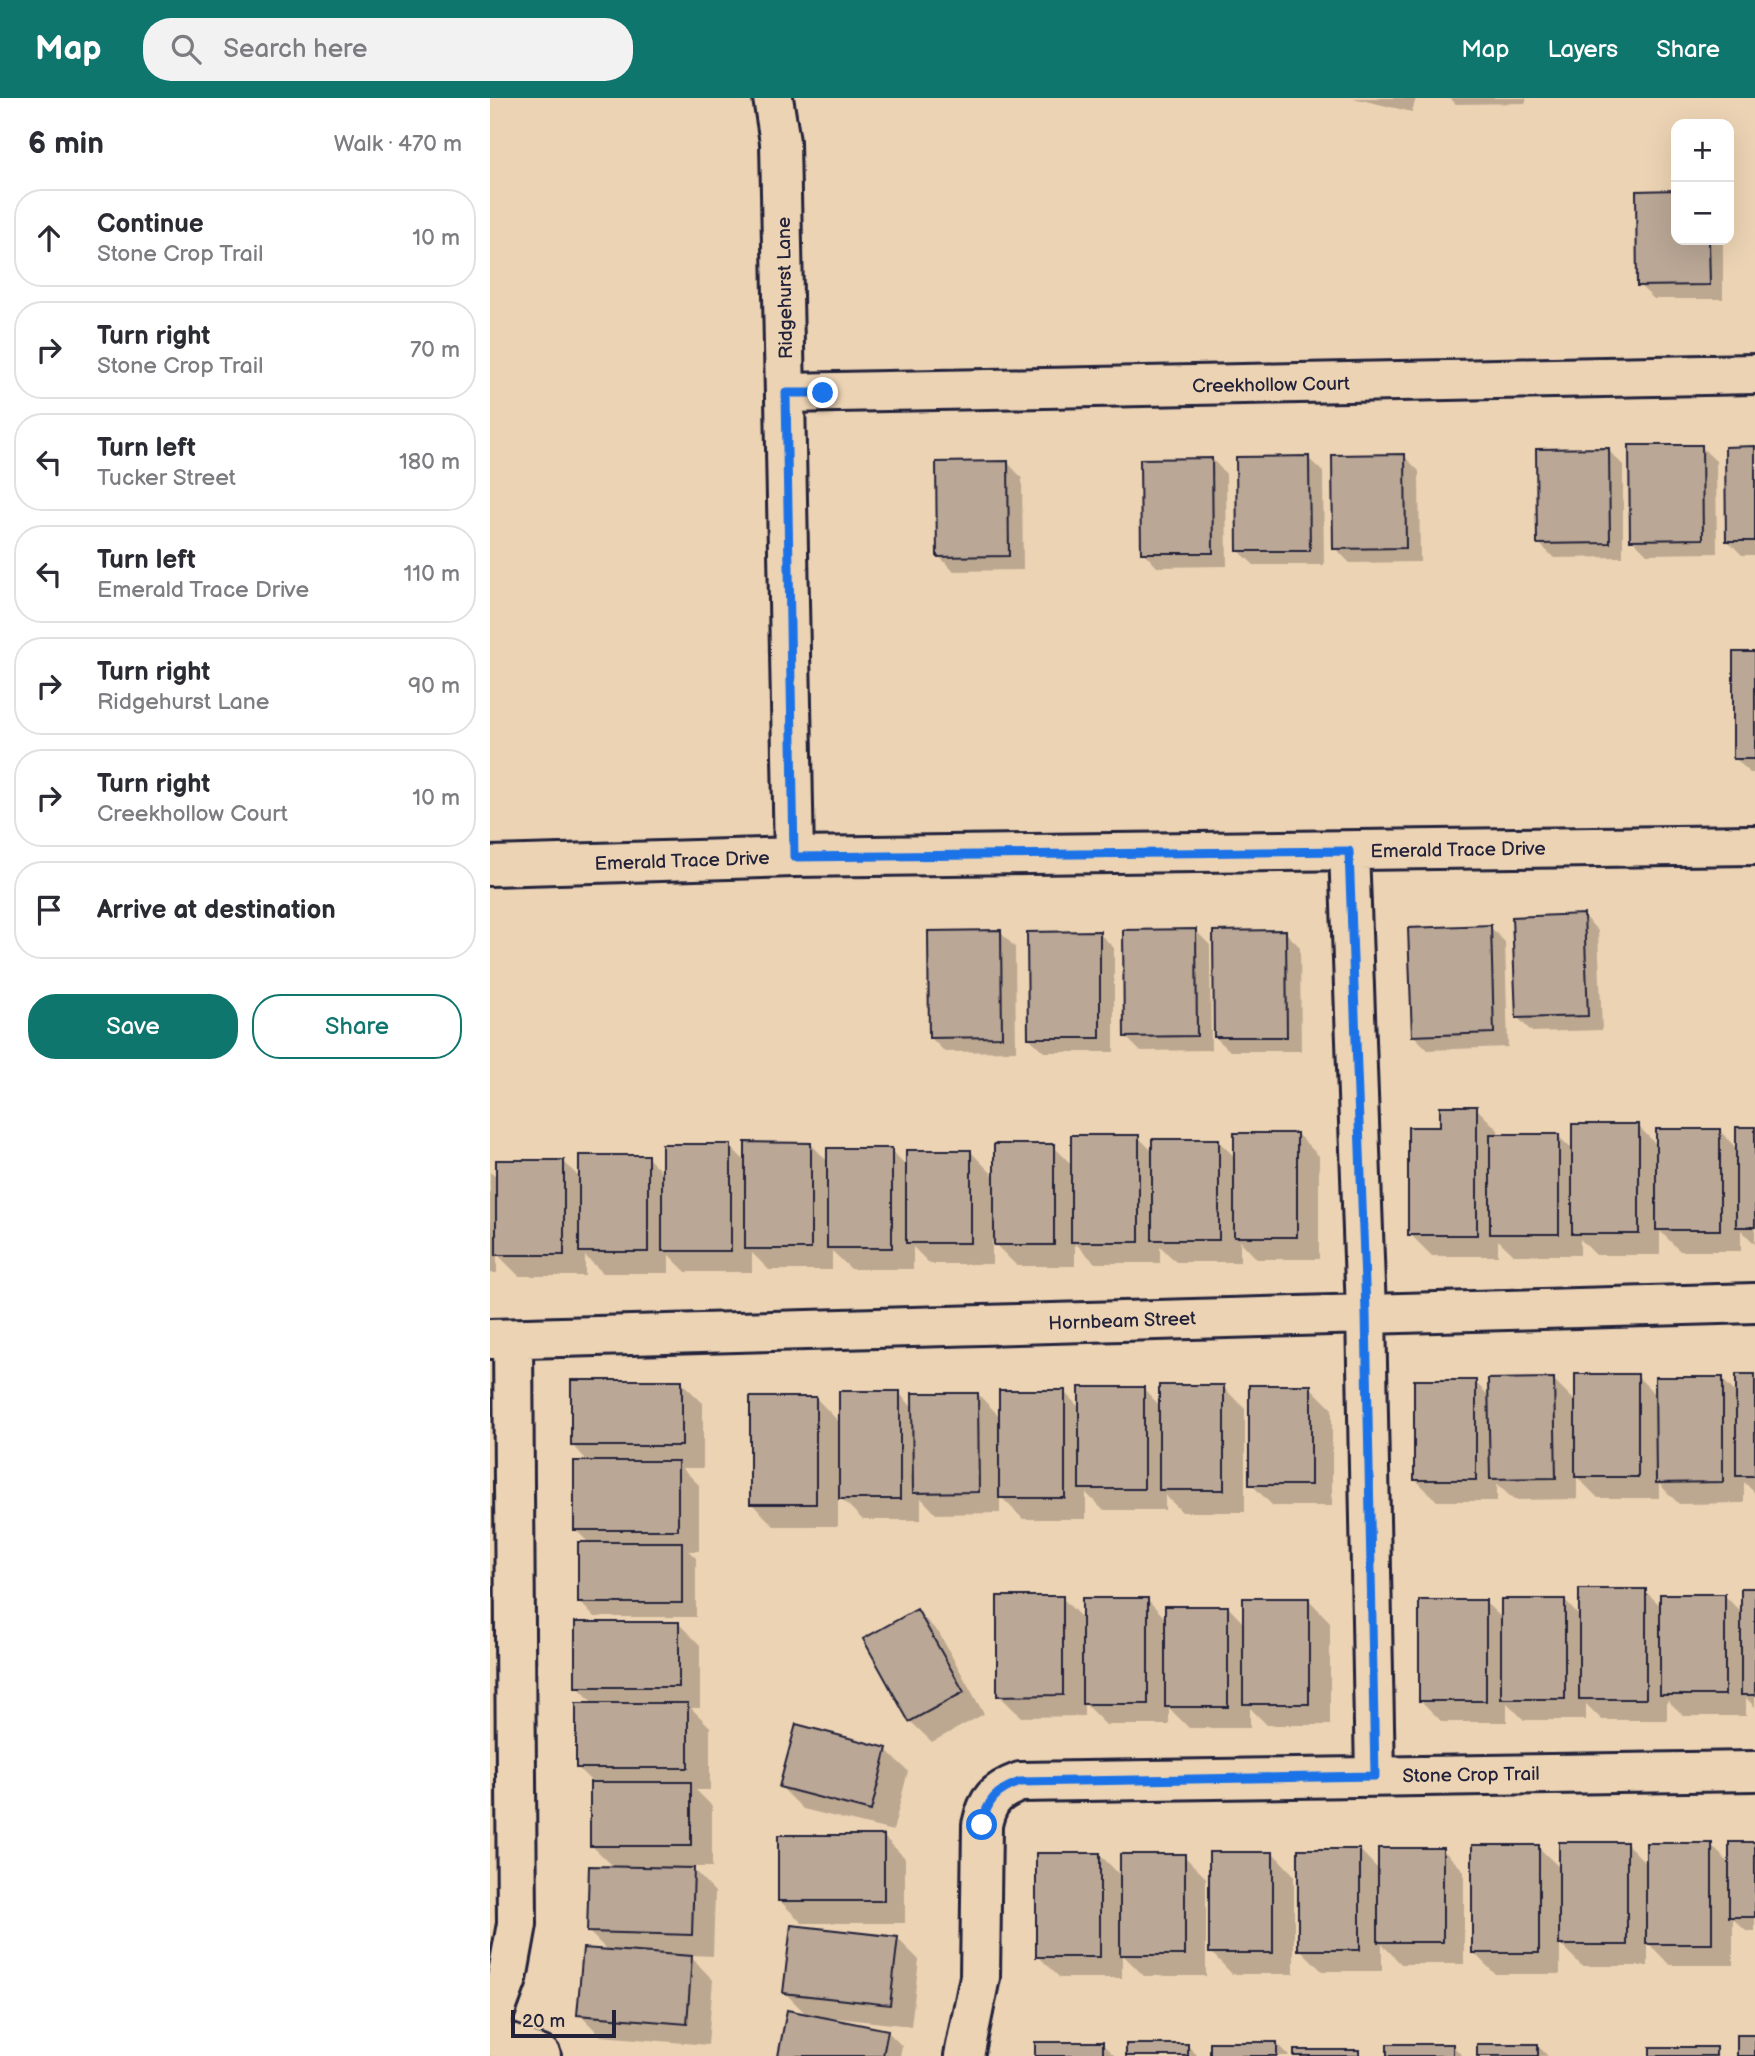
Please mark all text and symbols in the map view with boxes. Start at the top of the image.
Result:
search box [143,18,633,81]
text: Map [35,29,101,69]
icon: search [167,30,205,68]
text: Search here [223,34,367,65]
text: Map [1461,35,1509,64]
text: Layers [1547,35,1618,64]
text: Share [1656,35,1720,64]
map controls [1671,119,1734,245]
button: + [1671,119,1734,182]
text: 6 min [28,126,104,162]
text: Walk · 470 m [334,130,462,158]
button: − [1671,182,1734,245]
text: Continue [97,209,204,240]
street label: Ridgehurst Lane [773,217,798,359]
icon: ahead [30,219,68,257]
text: 10 m [412,224,460,252]
text: Stone Crop Trail [97,240,263,268]
text: Turn right [97,321,210,352]
icon: right [30,331,68,369]
text: 70 m [410,336,460,364]
text: Stone Crop Trail [97,352,263,380]
street label: Creekhollow Court [1192,373,1350,398]
route end [807,377,838,408]
text: Turn left [97,433,196,464]
icon: left [30,443,68,481]
text: 180 m [399,448,460,476]
text: Tucker Street [97,464,236,492]
text: Turn left [97,545,196,576]
icon: left [30,555,68,593]
text: 110 m [403,560,460,588]
text: Emerald Trace Drive [97,576,309,604]
text: Turn right [97,657,210,688]
icon: right [30,667,68,705]
text: 90 m [408,672,460,700]
text: Ridgehurst Lane [97,688,269,716]
text: Turn right [97,769,210,800]
icon: right [30,779,68,817]
text: 10 m [412,784,460,812]
text: Creekhollow Court [97,800,288,828]
street label: Emerald Trace Drive [1370,837,1546,864]
street label: Emerald Trace Drive [594,847,770,876]
icon: arrive [30,891,68,929]
text: Arrive at destination [97,895,336,926]
button: Save [28,994,238,1059]
button: Share [252,994,462,1059]
street label: Hornbeam Street [1048,1307,1196,1336]
street label: Stone Crop Trail [1402,1763,1540,1788]
route start [966,1809,997,1840]
scale bar [511,2007,616,2039]
text: 20 m [522,2010,565,2033]

